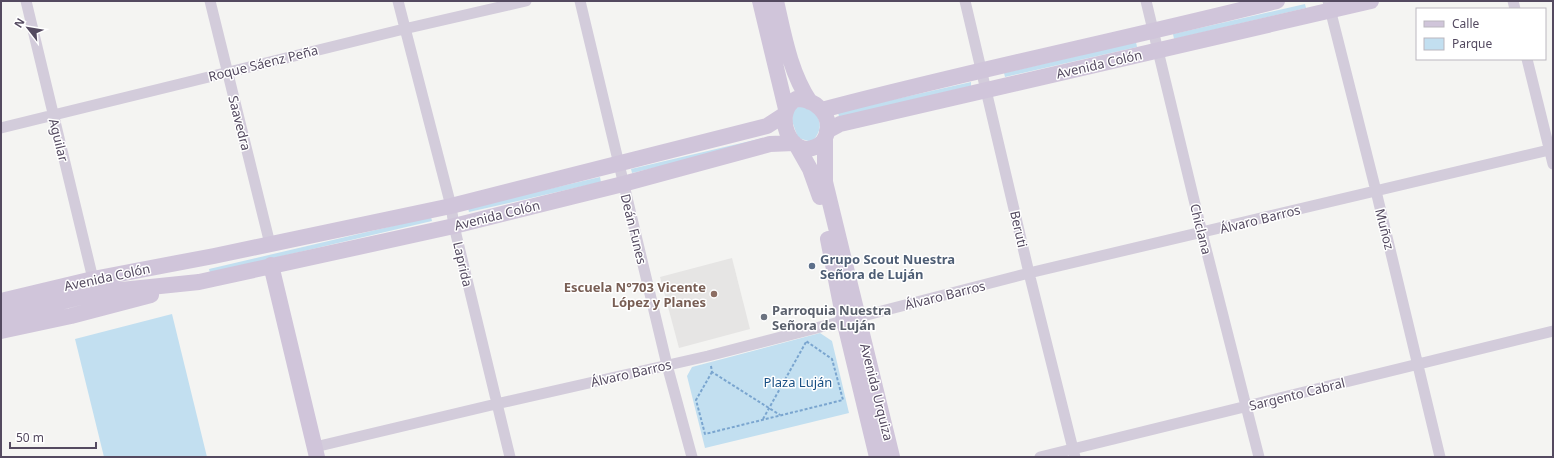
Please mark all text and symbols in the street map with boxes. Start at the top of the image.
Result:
north arrow [8,8,48,48]
legend [1416,8,1546,60]
text: N [10,15,28,30]
text: Calle [1452,15,1480,32]
text: Parque [1452,35,1493,52]
street label: Roque Sáenz Peña [206,41,320,85]
street label: Avenida Colón [1054,45,1144,83]
street label: Saavedra [224,94,256,152]
street label: Aguilar [45,117,73,164]
street label: Deán Funes [617,192,651,266]
street label: Avenida Colón [452,196,542,234]
street label: Álvaro Barros [1218,200,1302,238]
street label: Chiclana [1186,202,1216,256]
street label: Muñoz [1371,207,1399,251]
street label: Beruti [1006,209,1032,249]
street label: Laprida [449,240,477,288]
place label: Grupo Scout Nuestra Señora de Luján [820,250,955,283]
street label: Avenida Colón [62,259,152,295]
marker: Grupo Scout Nuestra Señora de Luján [807,261,817,271]
street label: Álvaro Barros [903,276,987,314]
place label: Escuela N°703 Vicente López y Planes [564,278,706,311]
marker: Escuela N°703 Vicente López y Planes [709,289,719,299]
place label: Parroquia Nuestra Señora de Luján [772,301,891,334]
marker: Parroquia Nuestra Señora de Luján [759,312,769,322]
street label: Avenida Urquiza [856,341,898,443]
street label: Álvaro Barros [589,355,673,391]
park label: Plaza Luján [764,373,832,391]
street label: Sargento Cabral [1247,373,1347,415]
scale bar [10,424,96,450]
text: 50 m [16,429,44,446]

